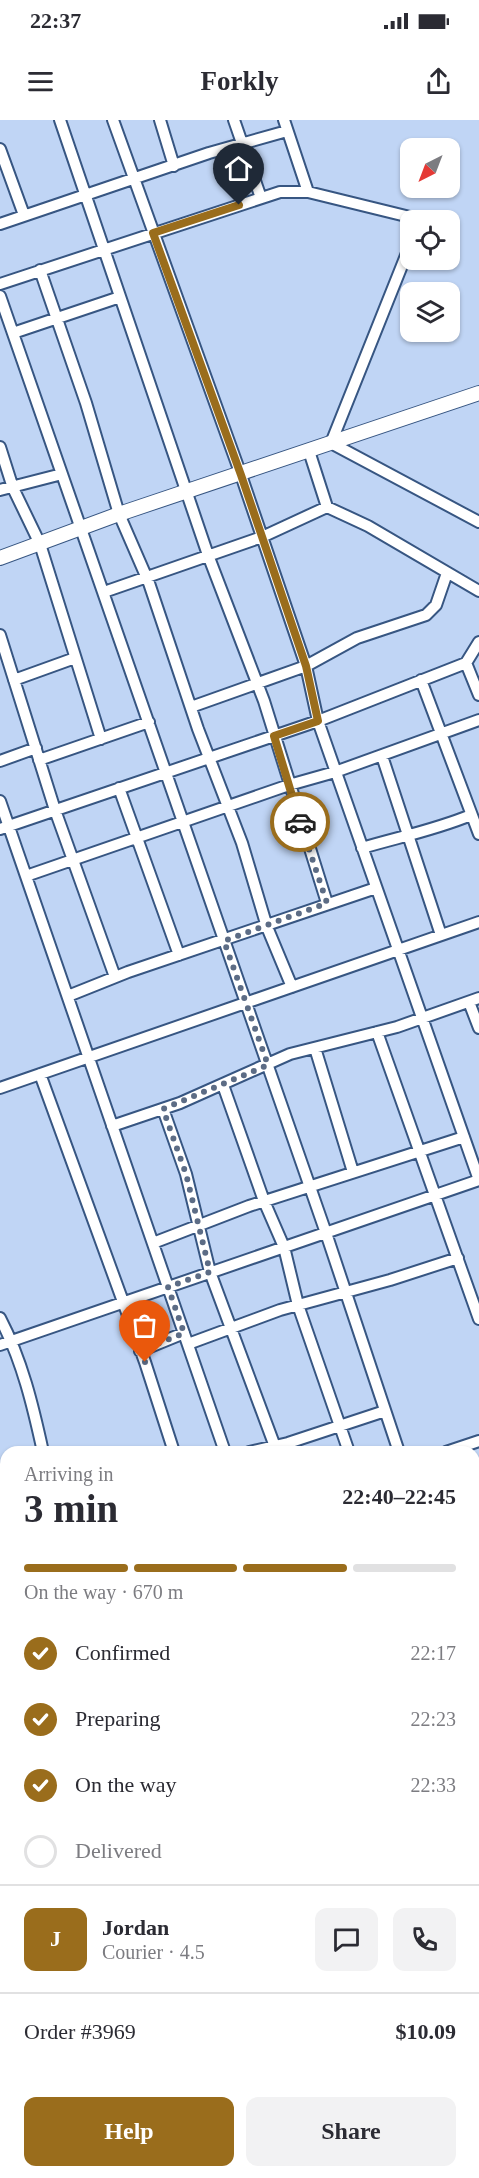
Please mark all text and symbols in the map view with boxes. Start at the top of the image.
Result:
text: 22:37 [30,8,81,33]
icon: menu [24,65,57,98]
icon: share [422,65,455,98]
text: Forkly [201,66,279,96]
north arrow [400,138,460,198]
map controls [400,138,460,342]
pin [213,143,264,205]
icon: home [222,152,255,185]
button: locate [400,210,460,270]
button: layers [400,282,460,342]
courier [270,792,330,852]
icon: car [284,806,317,839]
pin [119,1300,170,1362]
icon: bag [128,1309,161,1342]
text: Arriving in [24,1463,113,1485]
text: 22:40–22:45 [342,1484,456,1509]
text: 3 min [24,1487,118,1530]
text: On the way · 670 m [24,1581,183,1603]
icon: check [24,1637,57,1670]
text: Confirmed [75,1640,170,1665]
text: 22:17 [410,1642,456,1664]
icon: check [24,1703,57,1736]
text: Preparing [75,1706,161,1731]
text: 22:23 [410,1708,456,1730]
icon: check [24,1769,57,1802]
text: On the way [75,1772,176,1797]
text: 22:33 [410,1774,456,1796]
text: Delivered [75,1838,162,1863]
button: chat [315,1908,378,1971]
button: phone [393,1908,456,1971]
text: Jordan [102,1915,169,1940]
text: J [50,1926,61,1951]
text: Courier · 4.5 [102,1941,205,1963]
text: Order #3969 [24,2019,136,2044]
text: $10.09 [396,2019,456,2044]
button: Help [24,2097,234,2166]
button: Share [246,2097,456,2166]

